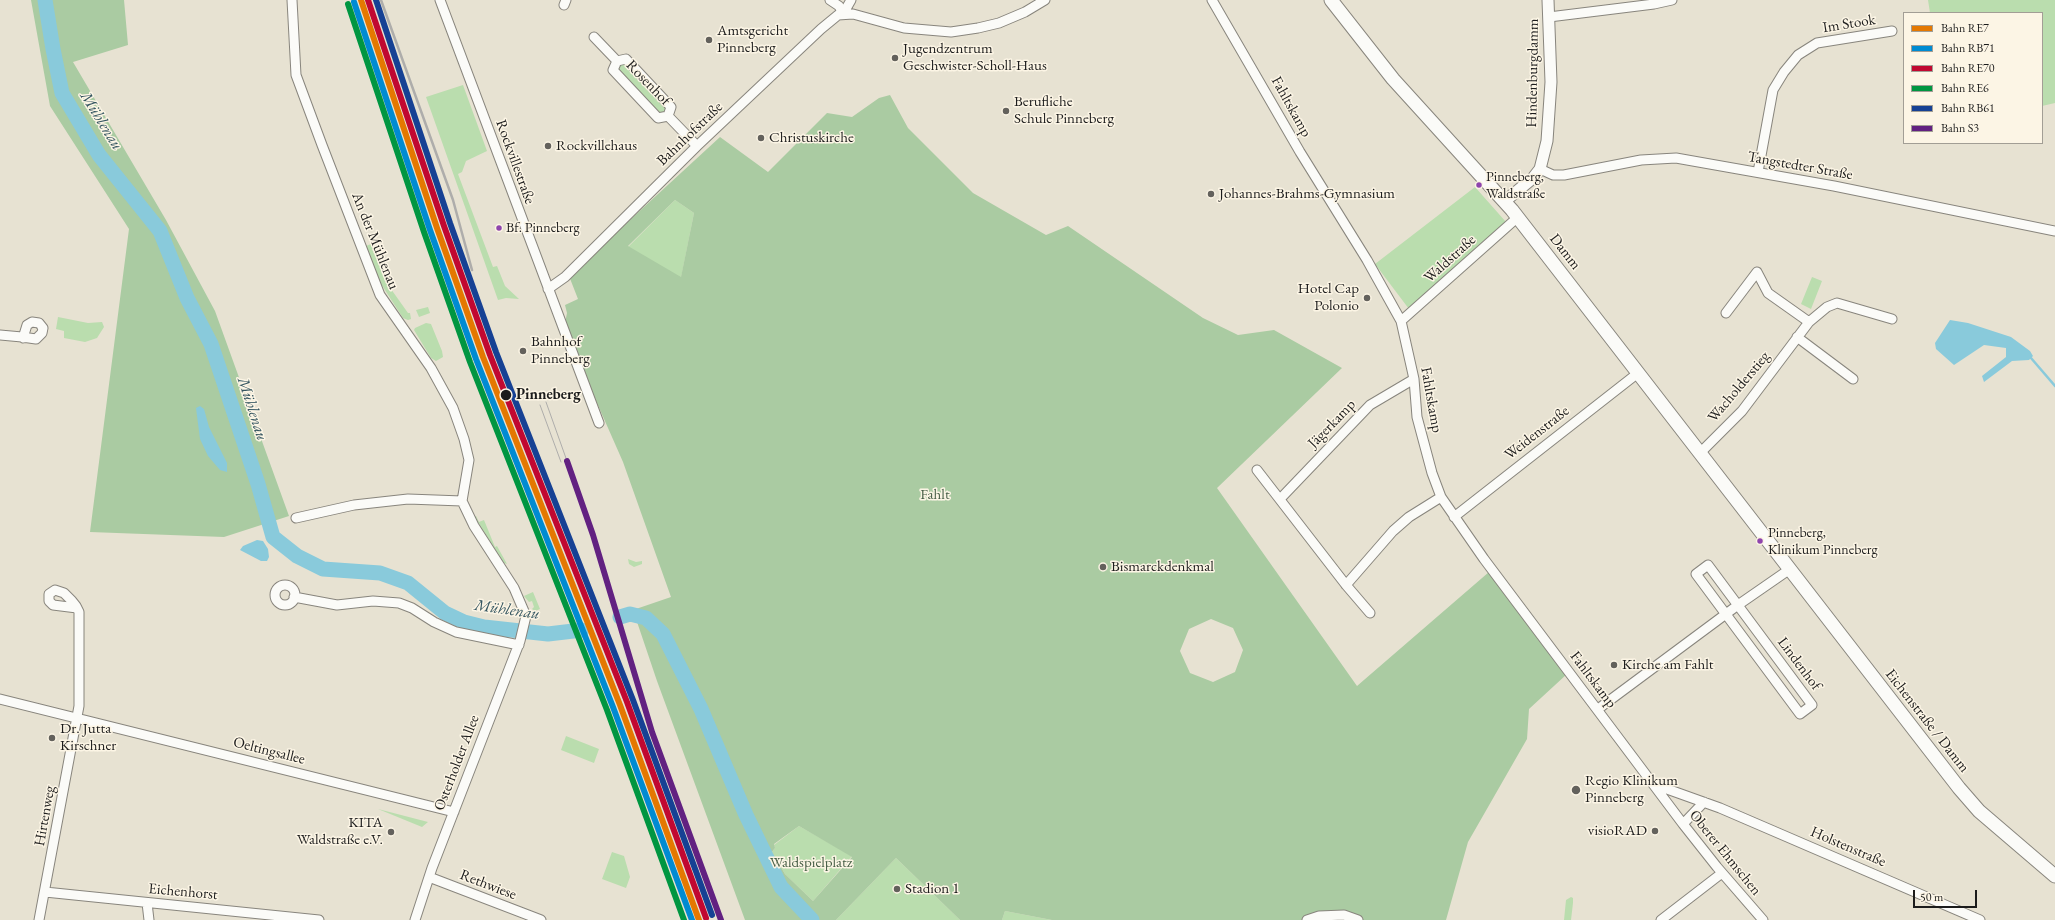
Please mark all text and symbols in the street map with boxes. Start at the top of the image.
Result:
street label: Im Stook [1821,11,1877,37]
legend [1903,12,2043,144]
street label: Hindenburgdamm [1523,18,1543,128]
text: Bahn RE7 [1941,20,1989,36]
place label: Amtsgericht Pinneberg [717,22,788,57]
marker: Amtsgericht Pinneberg [704,35,714,45]
place label: Jugendzentrum Geschwister-Scholl-Haus [903,40,1047,75]
text: Bahn RB71 [1941,40,1995,56]
marker: Jugendzentrum Geschwister-Scholl-Haus [890,53,900,63]
street label: Rosenhof [622,56,674,110]
text: Bahn RE70 [1941,60,1995,76]
street label: Fahltskamp [1267,74,1315,140]
text: Bahn RE6 [1941,80,1989,96]
water label: Mühlenau [76,88,126,154]
place label: Berufliche Schule Pinneberg [1014,93,1114,128]
street label: Bahnhofstraße [653,98,727,170]
text: Bahn RB61 [1941,100,1995,116]
marker: Berufliche Schule Pinneberg [1001,106,1011,116]
street label: Rockvillestraße [491,117,539,207]
text: Bahn S3 [1941,120,1979,136]
place label: Christuskirche [769,129,854,147]
marker: Christuskirche [756,133,766,143]
place label: Rockvillehaus [556,137,637,155]
marker: Rockvillehaus [543,141,553,151]
street label: Tangstedter Straße [1746,148,1854,184]
place label: Pinneberg, Waldstraße [1486,169,1545,202]
marker: Pinneberg, Waldstraße [1474,180,1484,190]
place label: Johannes-Brahms-Gymnasium [1219,185,1395,203]
marker: Johannes-Brahms-Gymnasium [1206,189,1216,199]
street label: An der Mühlenau [347,190,403,292]
place label: Bf. Pinneberg [506,220,580,236]
marker: Bf. Pinneberg [494,223,504,233]
street label: Damm [1545,230,1585,274]
street label: Waldstraße [1420,231,1480,287]
place label: Hotel Cap Polonio [1298,280,1359,315]
marker: Hotel Cap Polonio [1362,293,1372,303]
place label: Bahnhof Pinneberg [531,333,590,368]
marker: Bahnhof Pinneberg [518,346,528,356]
street label: Wacholderstieg [1704,348,1774,426]
street label: Fahltskamp [1416,366,1446,434]
water label: Mühlenau [233,375,271,443]
place label: Pinneberg [516,386,581,404]
marker: Pinneberg [499,388,513,402]
street label: Jägerkamp [1304,396,1360,452]
street label: Weidenstraße [1501,402,1573,464]
park label: Fahlt [920,486,950,504]
place label: Pinneberg, Klinikum Pinneberg [1768,525,1878,558]
marker: Pinneberg, Klinikum Pinneberg [1755,536,1765,546]
place label: Bismarckdenkmal [1111,558,1214,576]
marker: Bismarckdenkmal [1098,562,1108,572]
water label: Mühlenau [473,596,541,624]
street label: Lindenhof [1773,634,1825,694]
street label: Fahltskamp [1566,648,1620,712]
place label: Kirche am Fahlt [1622,656,1713,674]
marker: Kirche am Fahlt [1609,660,1619,670]
street label: Eichenstraße / Damm [1881,666,1973,776]
street label: Osterholder Allee [431,713,483,813]
place label: Dr. Jutta Kirschner [60,720,116,755]
marker: Dr. Jutta Kirschner [47,733,57,743]
street label: Oeltingsallee [231,733,307,769]
place label: Regio Klinikum Pinneberg [1585,772,1678,807]
street label: Hirtenweg [31,784,59,848]
marker: Regio Klinikum Pinneberg [1570,784,1582,796]
street label: Oberer Ehmschen [1685,807,1765,899]
place label: KITA Waldstraße e.V. [297,814,383,849]
place label: visioRAD [1588,822,1647,840]
street label: Holstenstraße [1808,823,1888,871]
marker: visioRAD [1650,826,1660,836]
marker: KITA Waldstraße e.V. [386,827,396,837]
park label: Waldspielplatz [770,854,852,872]
street label: Rethwiese [457,866,519,904]
street label: Eichenhorst [148,880,218,904]
place label: Stadion 1 [905,880,959,898]
scale bar [1915,882,1979,908]
marker: Stadion 1 [892,884,902,894]
text: 50 m [1920,889,1943,905]

